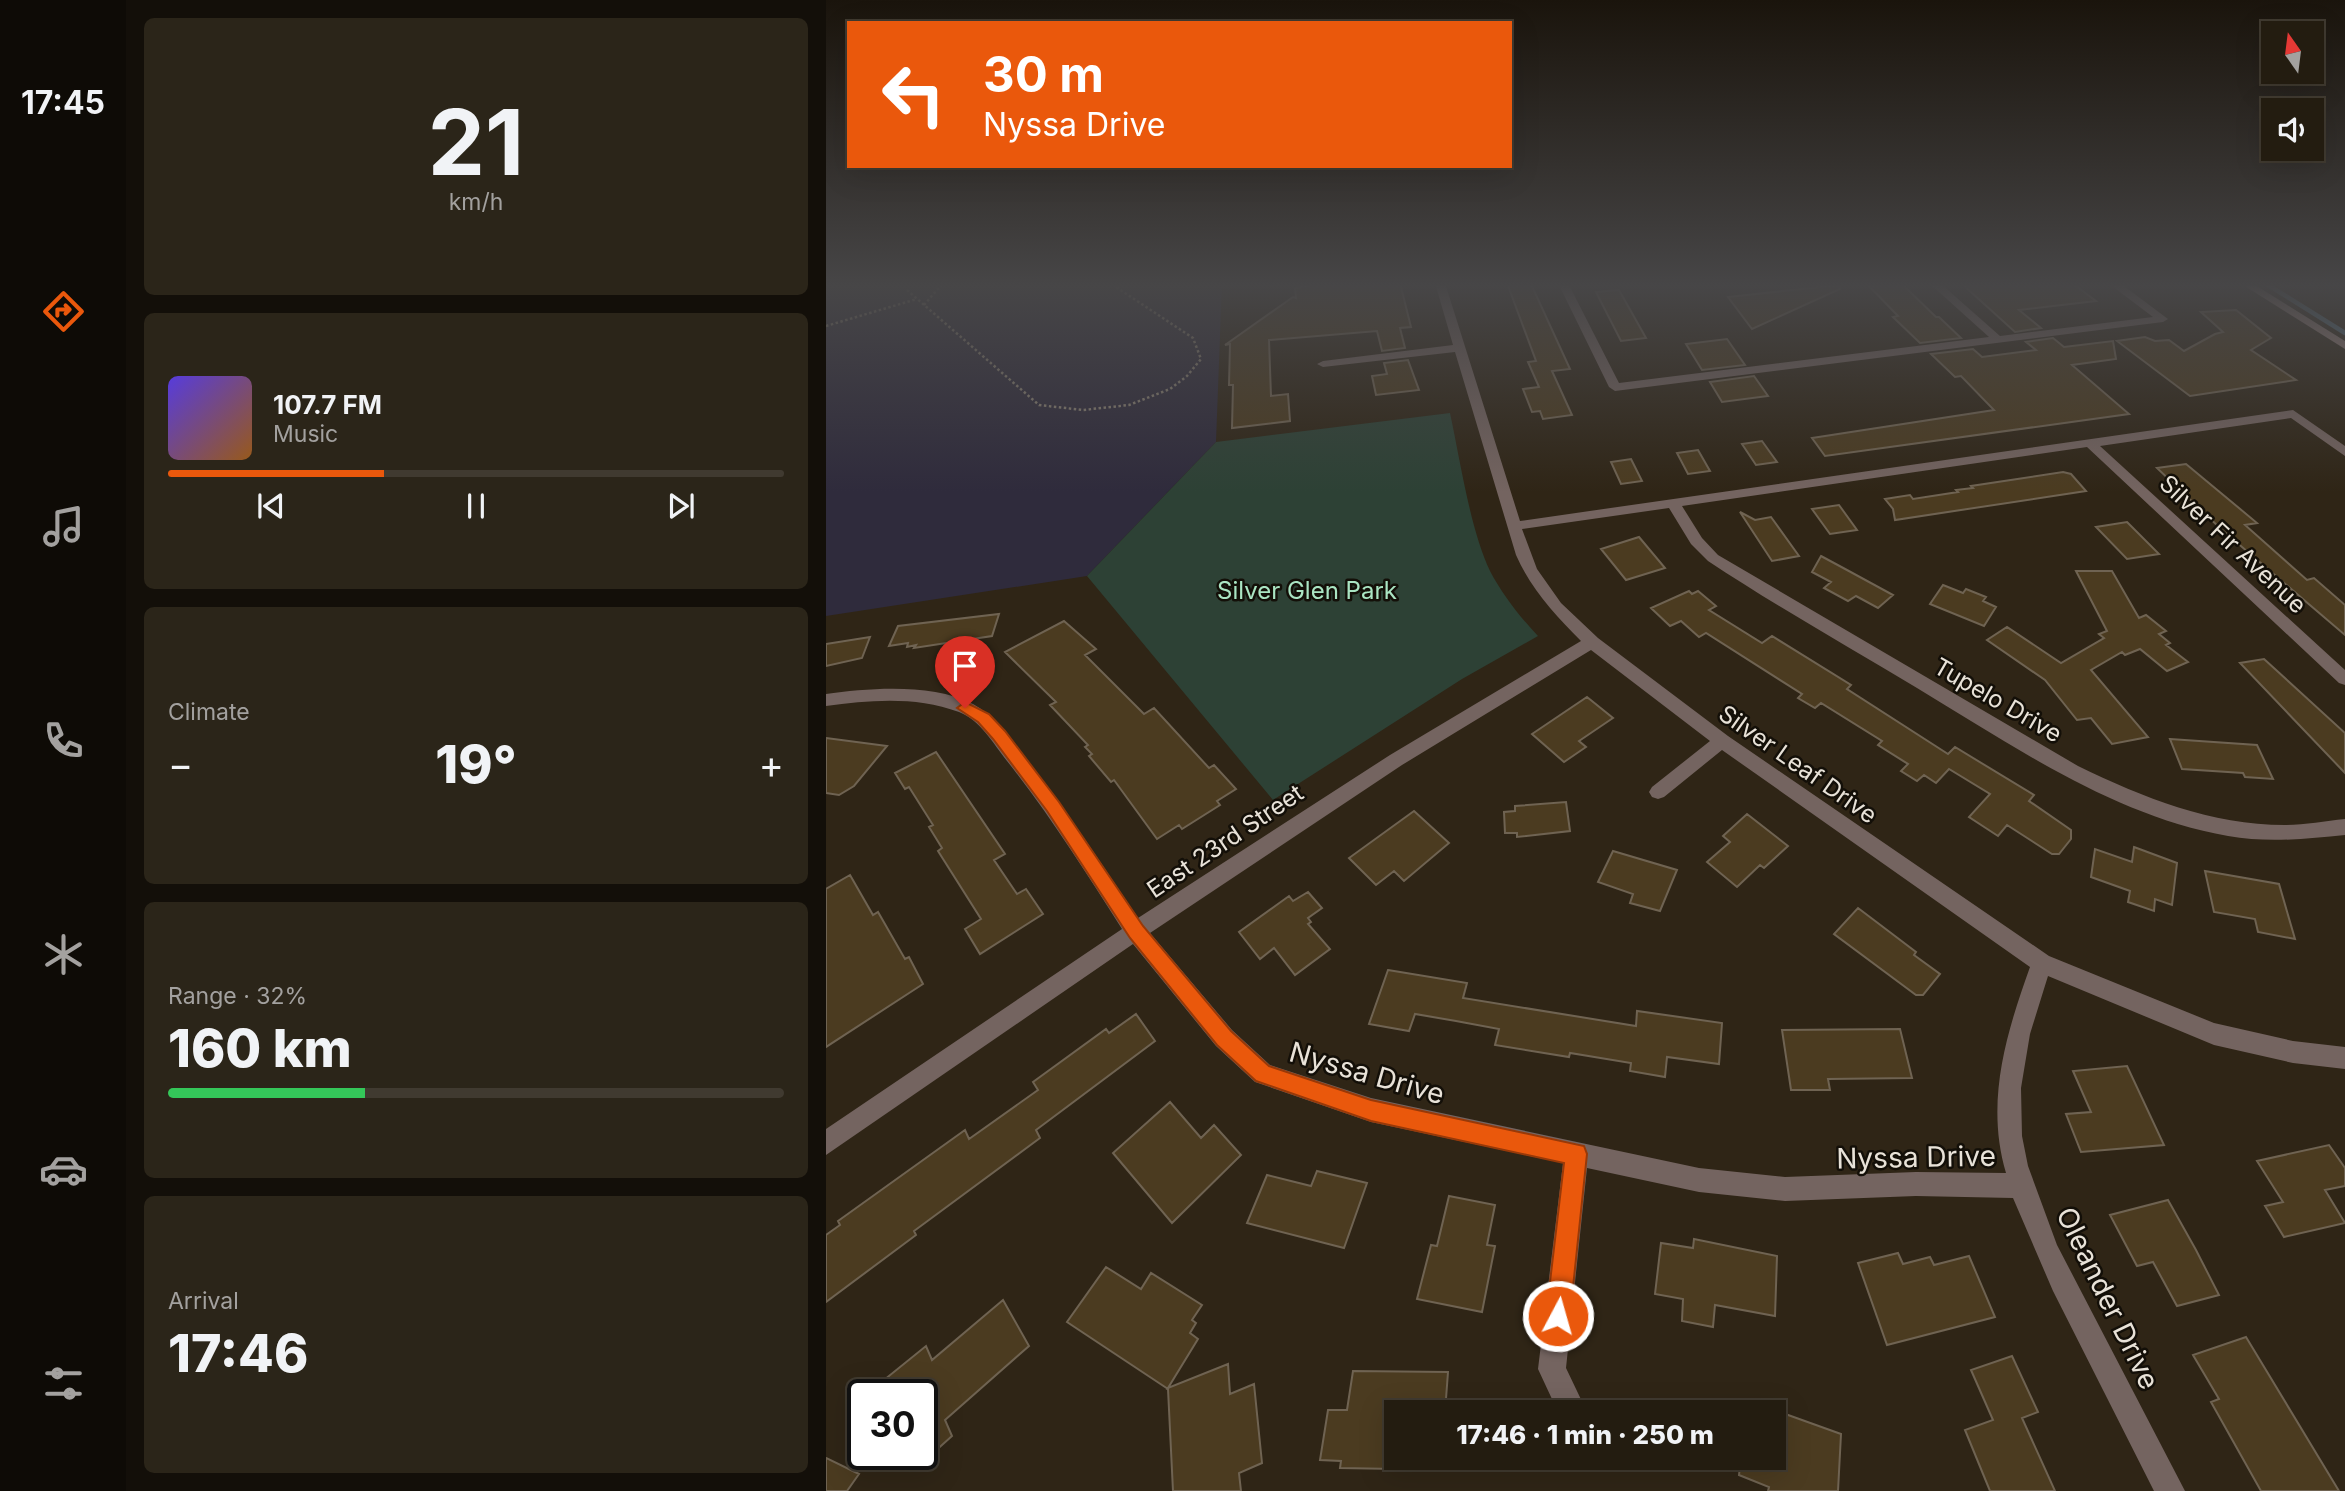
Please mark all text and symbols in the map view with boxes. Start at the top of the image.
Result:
north arrow [2261,21,2324,84]
map controls [2261,21,2324,161]
text: 30 m [983,45,1104,104]
icon: left [868,49,959,140]
text: 17:45 [21,83,105,122]
text: 21 [428,87,524,197]
button: sound [2261,98,2324,161]
text: Nyssa Drive [983,105,1165,144]
text: km/h [449,188,503,216]
icon: directions [39,287,88,336]
text: 107.7 FM [273,389,382,420]
text: Music [273,420,338,448]
street label: Silver Fir Avenue [2154,469,2312,619]
icon: previous [252,487,290,525]
icon: pause [457,487,495,525]
icon: next [662,487,700,525]
icon: music [39,502,88,551]
park label: Silver Glen Park [1217,576,1397,605]
pin [935,636,995,708]
icon: arrive [946,647,984,685]
street label: Tupelo Drive [1929,652,2067,748]
text: Climate [168,698,250,726]
street label: Silver Leaf Drive [1713,699,1883,829]
icon: phone [39,716,88,765]
text: 19° [435,733,517,796]
text: − [168,741,193,787]
text: + [759,741,784,787]
street label: East 23rd Street [1141,778,1309,904]
icon: climate [39,930,88,979]
text: Range · 32% [168,982,307,1010]
text: 160 km [168,1017,352,1080]
street label: Nyssa Drive [1286,1035,1448,1111]
street label: Nyssa Drive [1836,1139,1996,1175]
icon: car [39,1145,88,1194]
street label: Oleander Drive [2049,1201,2167,1395]
position arrow [1521,1279,1595,1353]
text: Arrival [168,1287,239,1315]
text: 17:46 [168,1322,308,1385]
icon: filters [39,1359,88,1408]
speed limit sign: 30 [847,1379,938,1470]
text: 17:46 · 1 min · 250 m [1456,1419,1714,1450]

